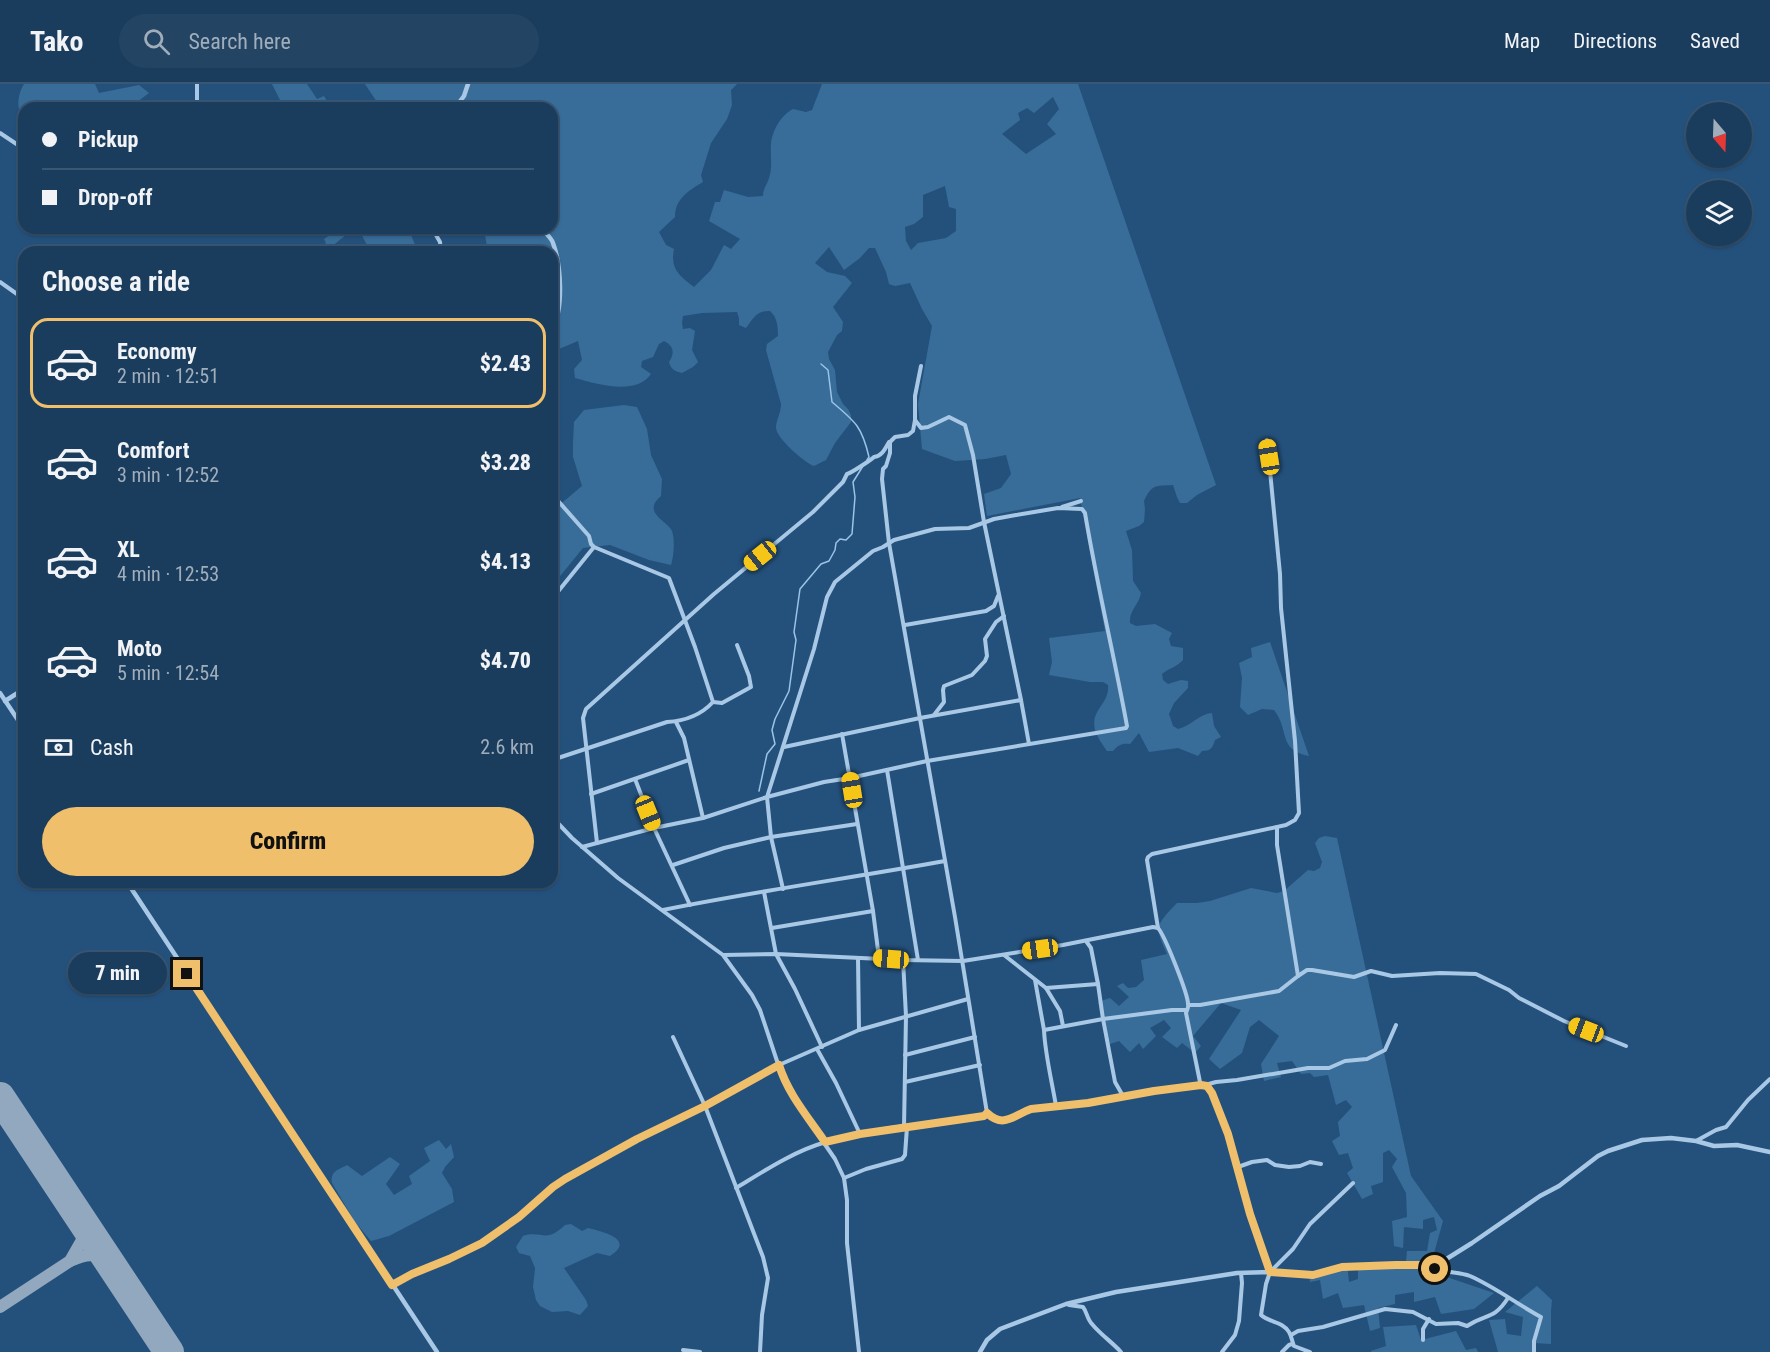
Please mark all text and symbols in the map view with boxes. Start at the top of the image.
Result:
search box [119,14,539,68]
text: Tako [30,25,83,58]
icon: search [140,25,173,58]
text: Search here [188,29,291,54]
text: Map [1504,29,1540,53]
text: Directions [1573,29,1657,53]
text: Saved [1690,29,1740,53]
north arrow [1686,102,1752,168]
map controls [1686,102,1752,246]
text: Pickup [78,127,138,152]
button: layers [1686,180,1752,246]
text: Drop-off [78,185,152,210]
text: Choose a ride [42,266,190,298]
icon: car [45,336,99,390]
text: Economy [117,339,197,364]
text: $2.43 [480,351,531,376]
text: 2 min · 12:51 [117,364,219,388]
icon: car [45,435,99,489]
text: Comfort [117,438,190,463]
car [1257,438,1281,476]
text: $3.28 [480,450,531,475]
text: 3 min · 12:52 [117,463,219,487]
icon: car [45,534,99,588]
text: XL [117,537,140,562]
car [740,538,780,574]
text: $4.13 [480,549,531,574]
text: 4 min · 12:53 [117,562,219,586]
icon: car [45,633,99,687]
text: Moto [117,636,162,661]
text: $4.70 [480,648,531,673]
text: 5 min · 12:54 [117,661,219,685]
icon: cash [42,731,75,764]
text: Cash [90,735,134,760]
text: 2.6 km [480,735,534,759]
car [840,771,864,809]
car [633,793,663,833]
button: Confirm [42,807,534,876]
car [1021,938,1059,960]
car [872,949,910,969]
callout: 7 min [67,953,166,995]
route end [173,960,200,987]
text: 7 min [95,961,140,985]
car [1566,1015,1606,1045]
route start [1421,1255,1448,1282]

